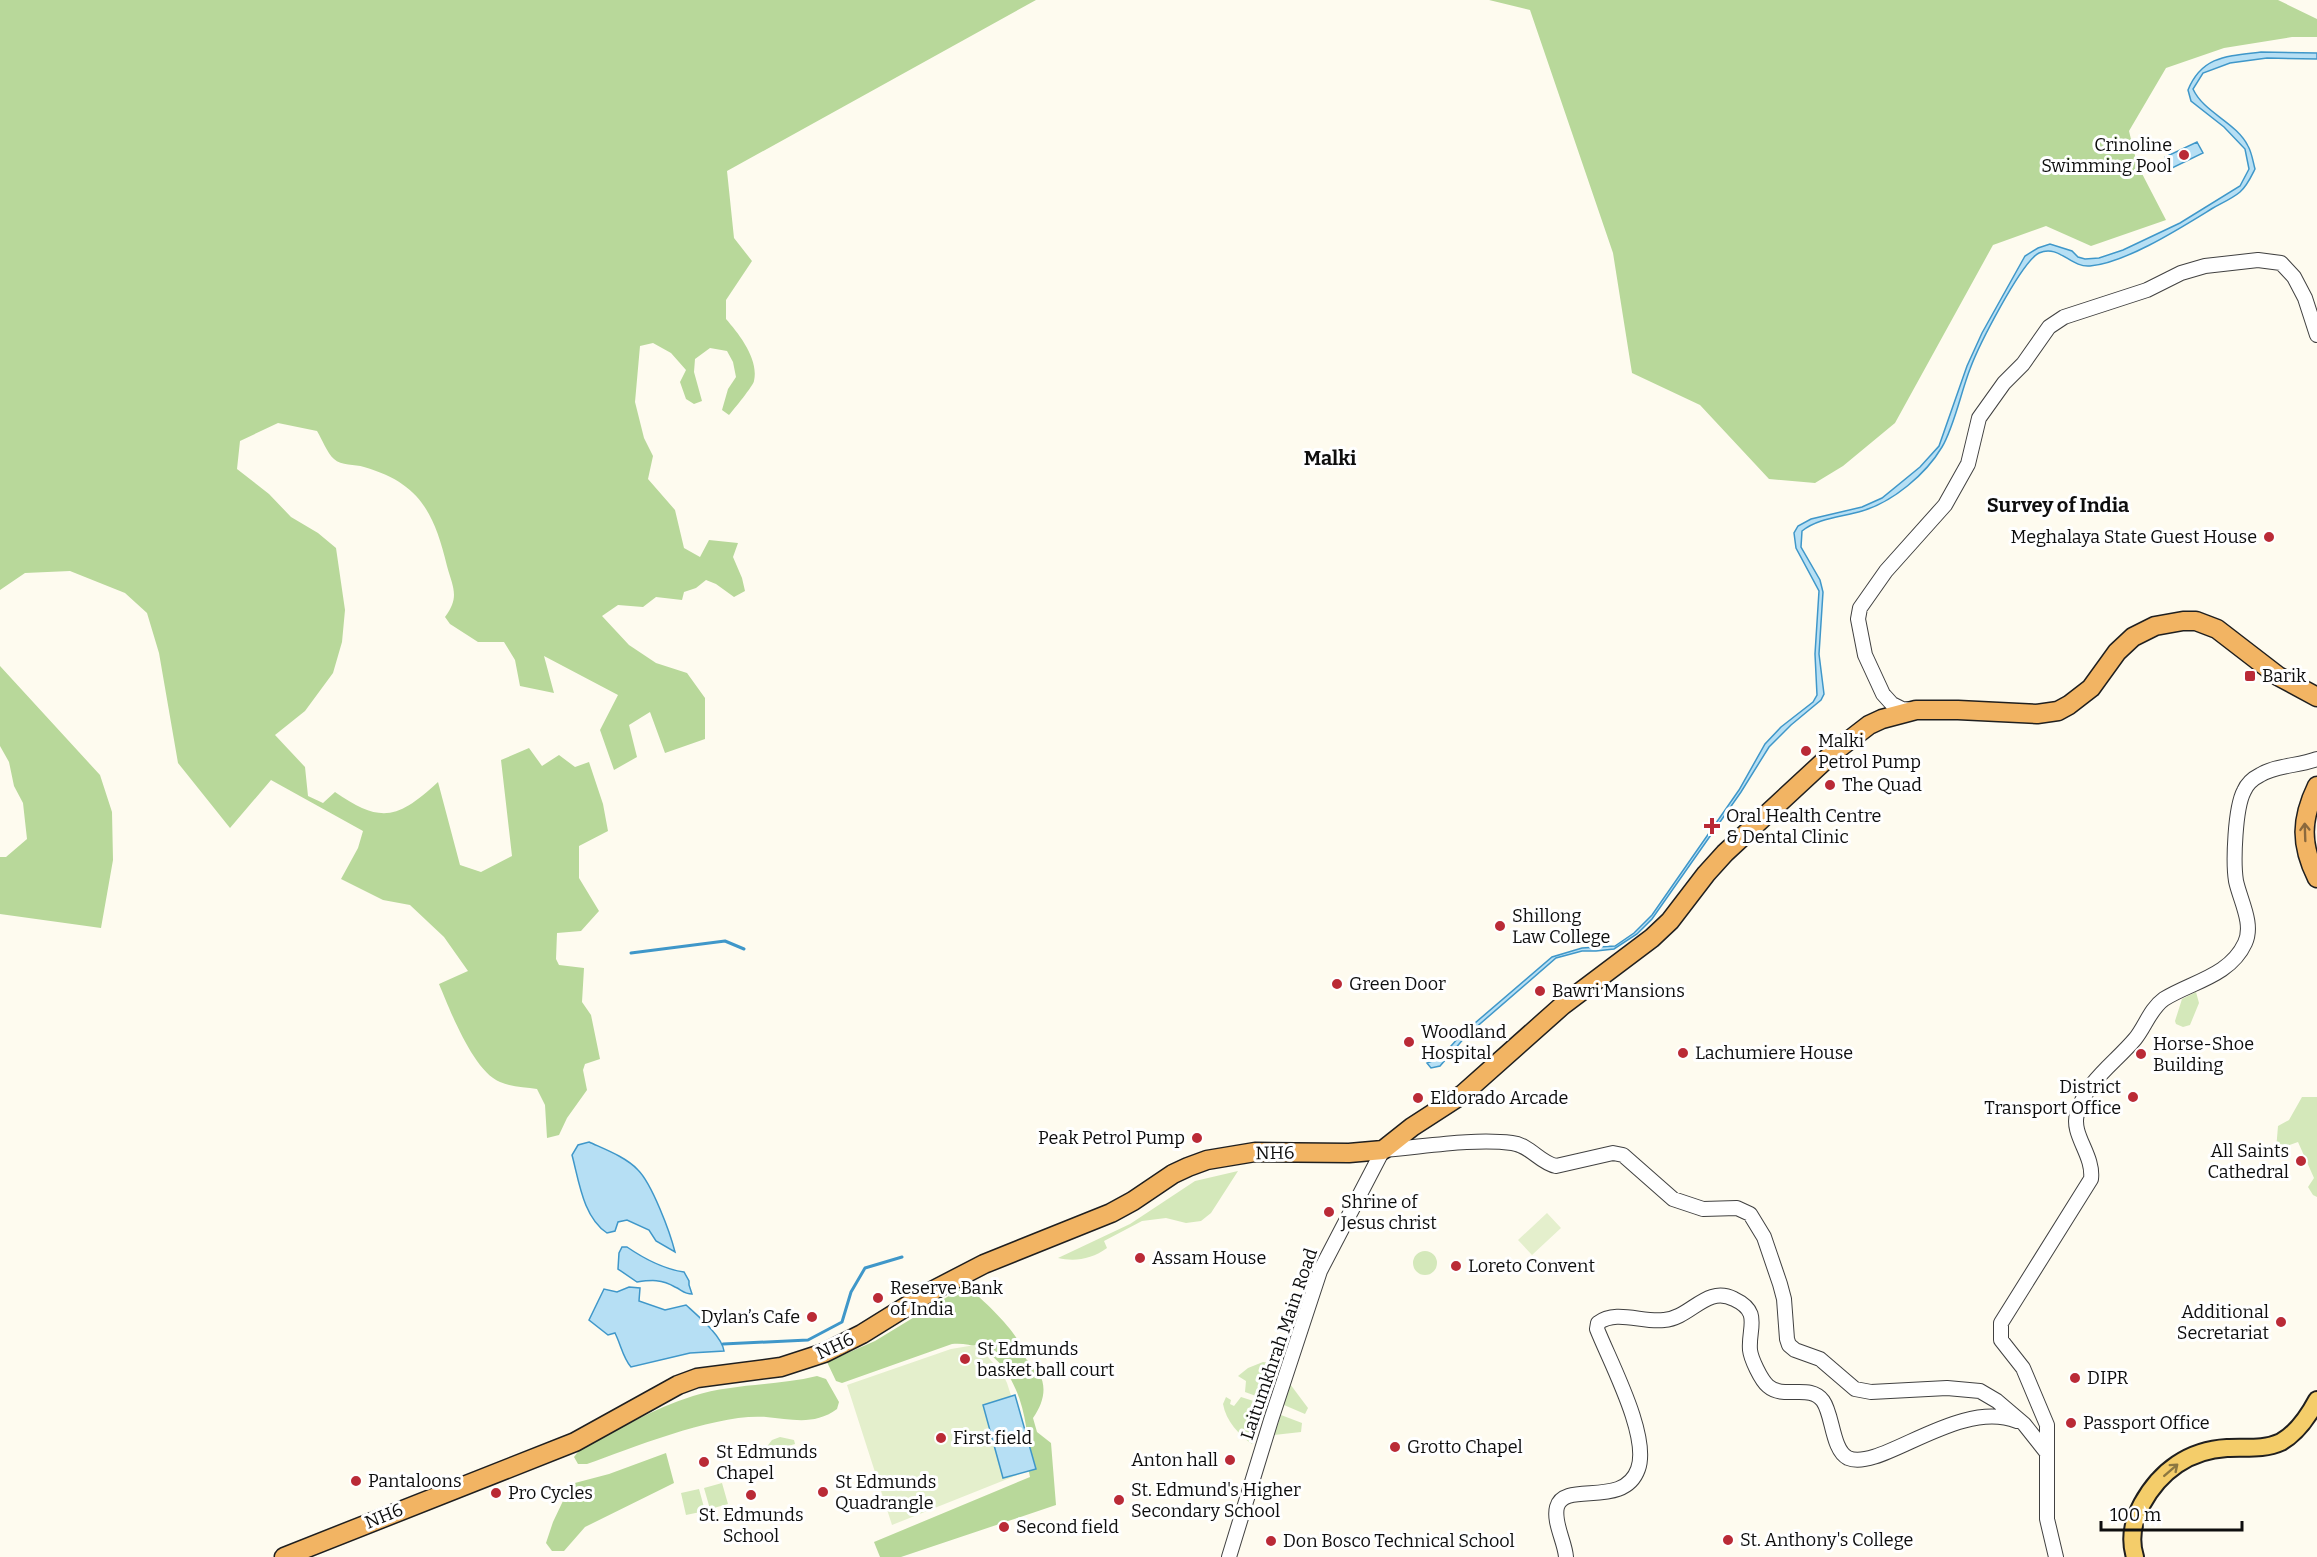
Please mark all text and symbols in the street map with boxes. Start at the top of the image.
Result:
place label: Crinoline Swimming Pool [2041,134,2172,177]
marker: Crinoline Swimming Pool [2177,148,2191,162]
district label: Malki [1304,446,1357,470]
district label: Survey of India [1987,493,2129,517]
place label: Meghalaya State Guest House [2010,526,2257,548]
marker: Meghalaya State Guest House [2262,530,2276,544]
place label: Barik [2262,665,2307,687]
marker: Barik [2243,669,2257,683]
place label: Malki Petrol Pump [1818,730,1921,773]
marker: Malki Petrol Pump [1799,744,1813,758]
place label: The Quad [1842,774,1922,796]
marker: The Quad [1823,778,1837,792]
place label: Oral Health Centre & Dental Clinic [1726,805,1881,848]
marker: Oral Health Centre & Dental Clinic [1703,817,1721,835]
one-way arrow [2299,822,2310,842]
place label: Shillong Law College [1512,905,1610,948]
marker: Shillong Law College [1493,919,1507,933]
place label: Green Door [1349,973,1446,995]
marker: Green Door [1330,977,1344,991]
place label: Bawri Mansions [1552,980,1685,1002]
marker: Bawri Mansions [1533,984,1547,998]
place label: Woodland Hospital [1421,1021,1507,1064]
place label: Horse-Shoe Building [2153,1033,2254,1076]
marker: Woodland Hospital [1402,1035,1416,1049]
place label: Lachumiere House [1695,1042,1853,1064]
marker: Lachumiere House [1676,1046,1690,1060]
marker: Horse-Shoe Building [2134,1047,2148,1061]
place label: District Transport Office [1984,1076,2121,1119]
place label: Eldorado Arcade [1430,1087,1568,1109]
marker: District Transport Office [2126,1090,2140,1104]
marker: Eldorado Arcade [1411,1091,1425,1105]
place label: Peak Petrol Pump [1038,1127,1185,1149]
marker: Peak Petrol Pump [1190,1131,1204,1145]
place label: All Saints Cathedral [2207,1140,2289,1183]
street label: NH6 [1255,1142,1295,1164]
marker: All Saints Cathedral [2294,1154,2308,1168]
place label: Shrine of Jesus christ [1340,1191,1437,1234]
marker: Shrine of Jesus christ [1322,1205,1336,1219]
street label: Laitumkhrah Main Road [1236,1245,1322,1443]
place label: Assam House [1152,1247,1266,1269]
marker: Assam House [1133,1251,1147,1265]
place label: Loreto Convent [1468,1255,1595,1277]
marker: Loreto Convent [1449,1259,1463,1273]
place label: Reserve Bank of India [890,1277,1004,1320]
marker: Reserve Bank of India [871,1291,885,1305]
place label: Additional Secretariat [2177,1301,2269,1344]
place label: Dylan’s Cafe [701,1306,800,1328]
marker: Dylan’s Cafe [805,1310,819,1324]
marker: Additional Secretariat [2274,1315,2288,1329]
street label: NH6 [813,1328,857,1364]
place label: St Edmunds basket ball court [977,1338,1115,1381]
marker: St Edmunds basket ball court [958,1352,972,1366]
place label: DIPR [2087,1367,2129,1389]
marker: DIPR [2068,1371,2082,1385]
place label: Passport Office [2083,1412,2210,1434]
marker: Passport Office [2064,1416,2078,1430]
place label: First field [953,1427,1032,1449]
marker: First field [934,1431,948,1445]
place label: Grotto Chapel [1407,1436,1523,1458]
marker: Grotto Chapel [1388,1440,1402,1454]
place label: St Edmunds Chapel [716,1441,817,1484]
place label: Anton hall [1131,1449,1218,1471]
marker: Anton hall [1223,1453,1237,1467]
marker: St Edmunds Chapel [697,1455,711,1469]
one-way arrow [2163,1463,2179,1476]
place label: Pantaloons [368,1470,462,1492]
place label: St Edmunds Quadrangle [835,1471,936,1514]
marker: Pantaloons [349,1474,363,1488]
place label: St. Edmund's Higher Secondary School [1131,1479,1301,1522]
place label: Pro Cycles [508,1482,593,1504]
marker: St Edmunds Quadrangle [816,1485,830,1499]
marker: Pro Cycles [489,1486,503,1500]
marker: St. Edmunds School [744,1488,758,1502]
marker: St. Edmund's Higher Secondary School [1112,1493,1126,1507]
scale bar [2101,1494,2242,1532]
street label: NH6 [362,1498,406,1534]
place label: St. Edmunds School [698,1504,804,1547]
text: 100 m [2110,1504,2161,1526]
place label: Second field [1016,1516,1119,1538]
marker: Second field [997,1520,1011,1534]
place label: St. Anthony's College [1740,1529,1913,1551]
place label: Don Bosco Technical School [1283,1530,1515,1552]
marker: St. Anthony's College [1721,1533,1735,1547]
marker: Don Bosco Technical School [1264,1534,1278,1548]

